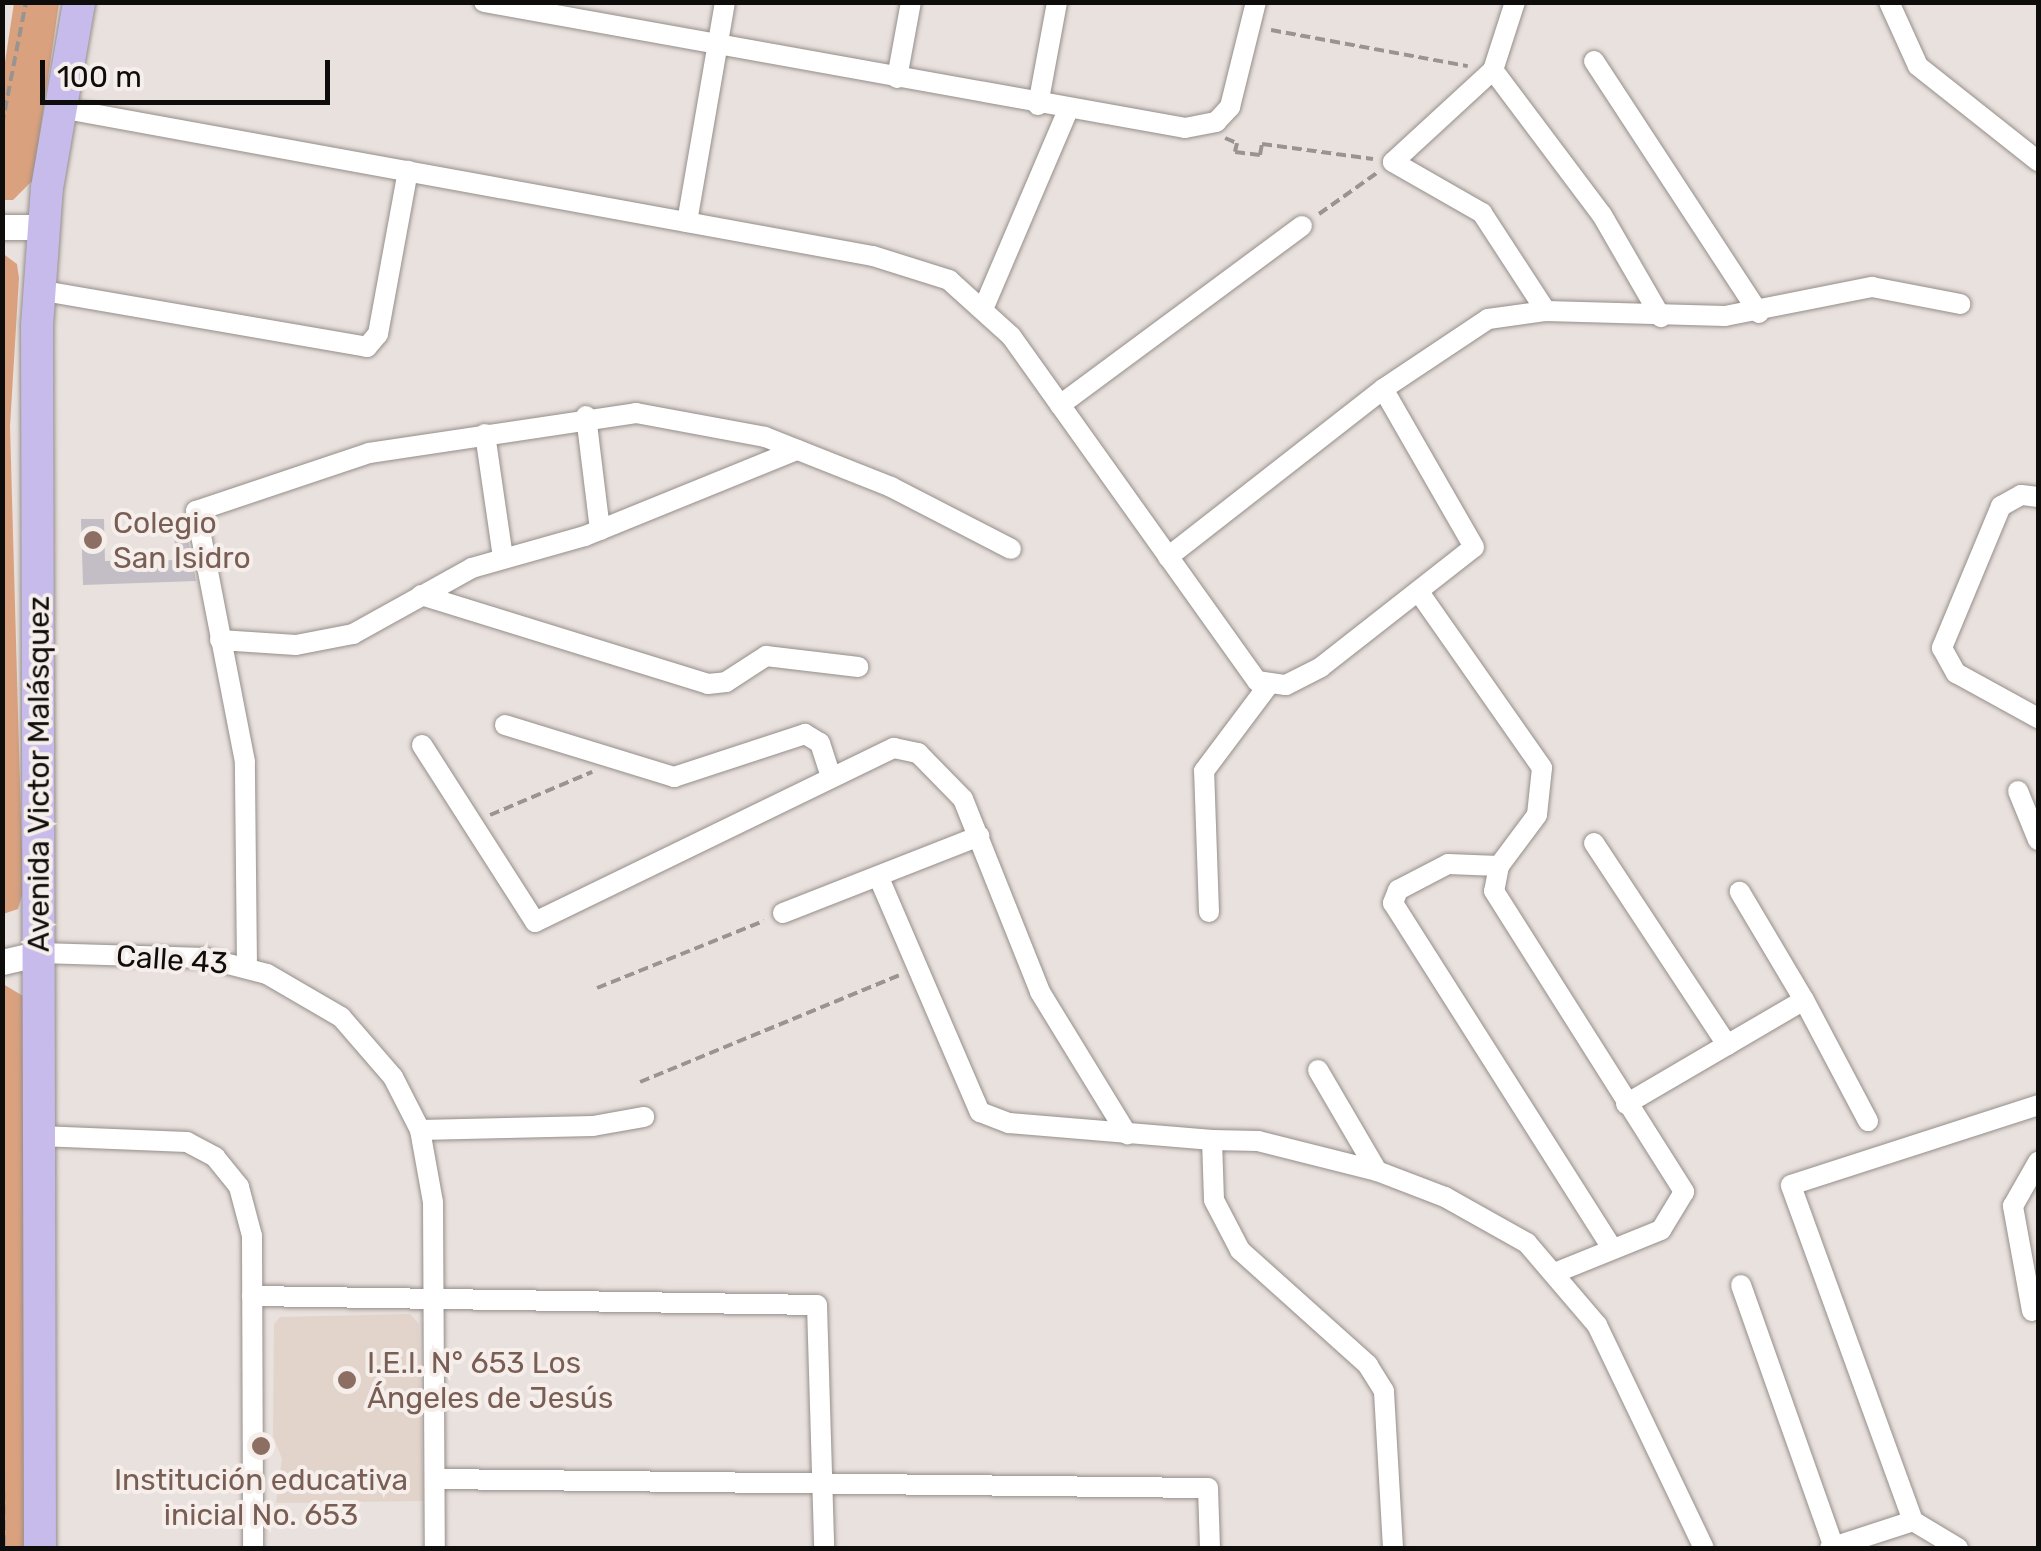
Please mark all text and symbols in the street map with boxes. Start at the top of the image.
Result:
scale bar [45,40,335,102]
text: 100 m [57,59,142,95]
place label: Colegio San Isidro [113,505,251,576]
marker: Colegio San Isidro [82,529,104,551]
street label: Avenida Victor Malásquez [21,595,57,953]
street label: Calle 43 [115,938,229,982]
place label: I.E.I. N° 653 Los Ángeles de Jesús [367,1345,613,1416]
marker: I.E.I. N° 653 Los Ángeles de Jesús [336,1369,358,1391]
marker: Institución educativa inicial No. 653 [250,1435,272,1457]
place label: Institución educativa inicial No. 653 [114,1462,408,1532]

